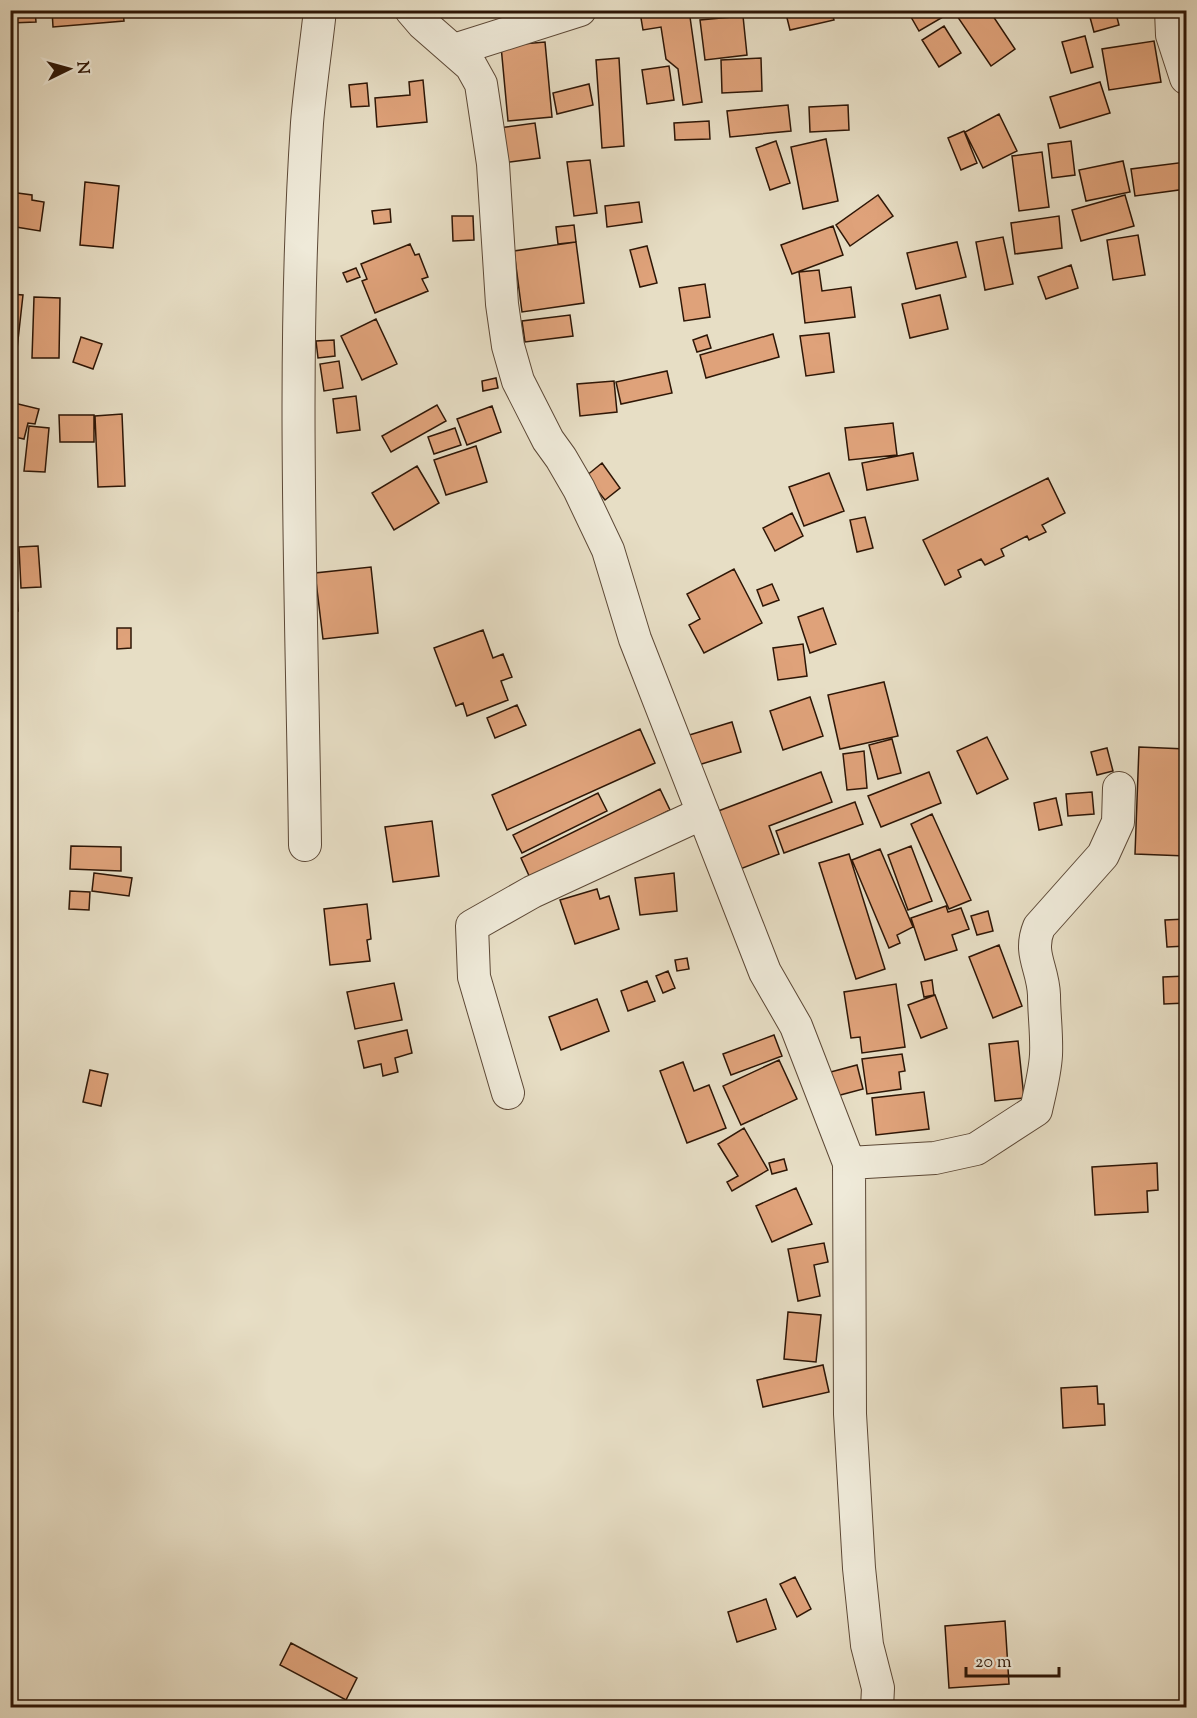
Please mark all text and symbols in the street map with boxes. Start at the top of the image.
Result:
north arrow [39,39,99,99]
text: N [69,61,93,75]
scale bar [966,1640,1059,1678]
text: 20 m [975,1650,1012,1676]

